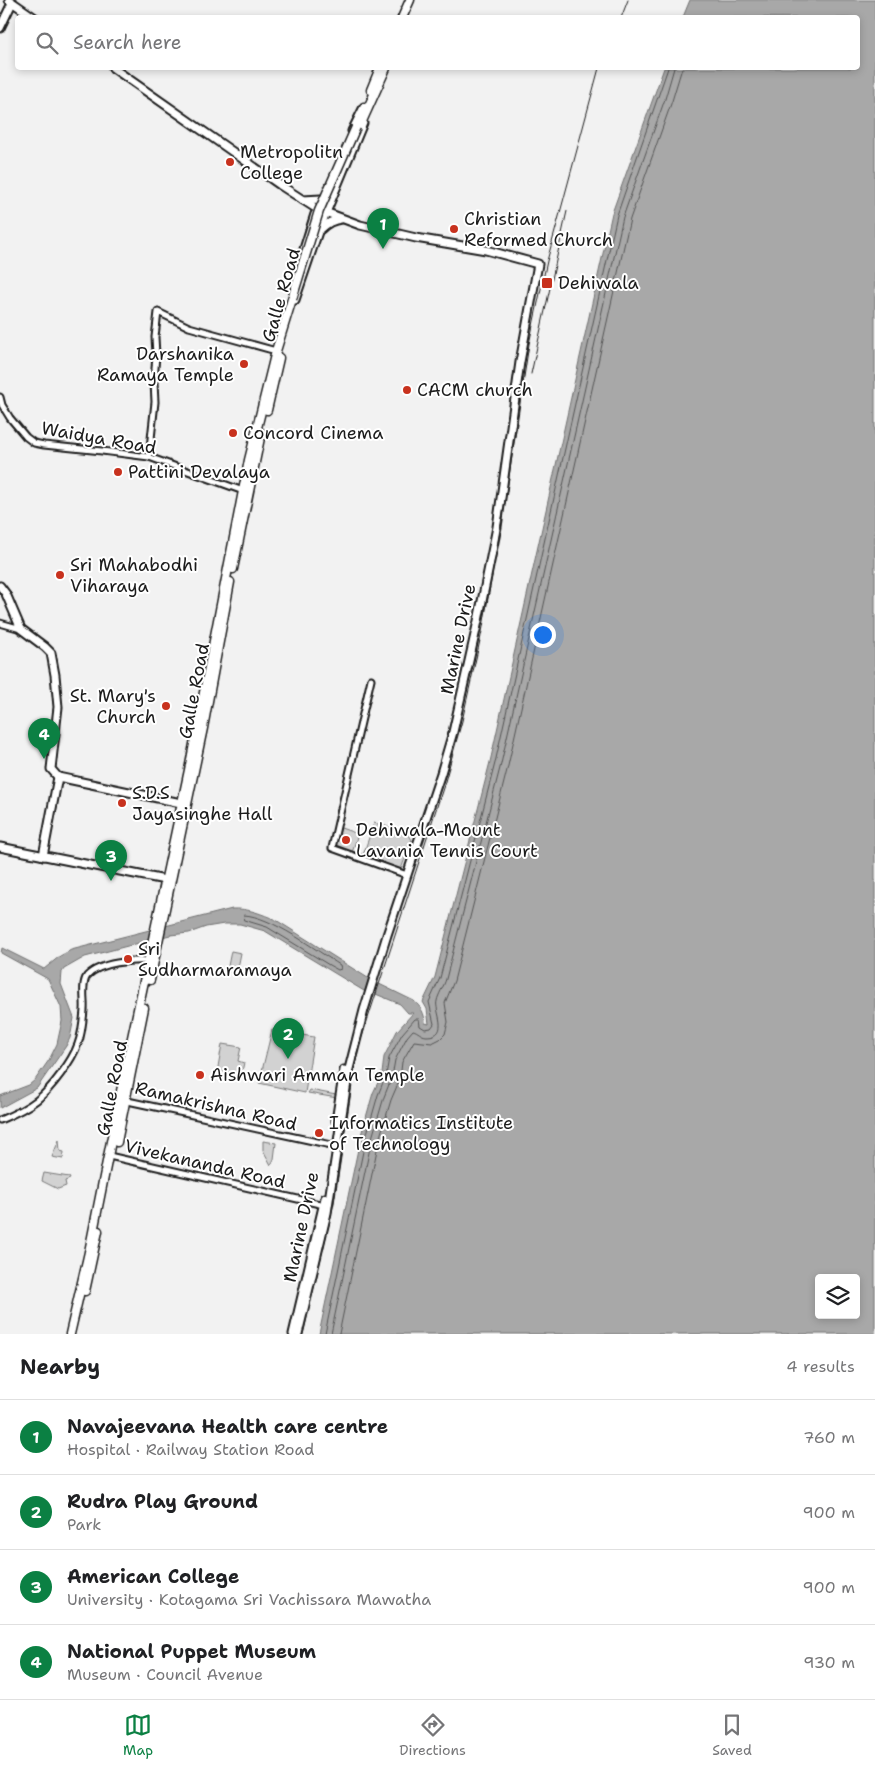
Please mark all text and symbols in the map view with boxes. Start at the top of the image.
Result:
search box [15,15,860,70]
icon: search [33,29,61,57]
text: Search here [73,30,182,55]
place label: Metropolitn College [240,140,343,185]
marker: Metropolitn College [224,156,236,168]
place label: Christian Reformed Church [464,207,613,252]
pin: 1 [367,208,399,249]
marker: Christian Reformed Church [448,223,460,235]
street label: Galle Road [256,245,306,345]
place label: Dehiwala [558,271,639,295]
marker: Dehiwala [540,276,554,290]
place label: Darshanika Ramaya Temple [97,342,234,387]
marker: Darshanika Ramaya Temple [238,358,250,370]
place label: CACM church [417,378,533,402]
marker: CACM church [401,384,413,396]
street label: Waidya Road [40,416,158,460]
place label: Concord Cinema [243,421,384,445]
marker: Concord Cinema [227,427,239,439]
place label: Pattini Devalaya [128,460,270,484]
marker: Pattini Devalaya [112,466,124,478]
place label: Sri Mahabodhi Viharaya [70,553,198,598]
marker: Sri Mahabodhi Viharaya [54,569,66,581]
street label: Marine Drive [435,582,481,696]
your location [530,622,556,648]
street label: Galle Road [173,641,215,741]
place label: St. Mary's Church [70,684,156,729]
marker: St. Mary's Church [160,700,172,712]
pin: 4 [28,718,60,759]
place label: S.D.S Jayasinghe Hall [132,781,273,826]
marker: S.D.S Jayasinghe Hall [116,797,128,809]
place label: Dehiwala-Mount Lavania Tennis Court [356,818,538,863]
marker: Dehiwala-Mount Lavania Tennis Court [340,834,352,846]
pin: 3 [95,840,127,881]
place label: Sri Sudharmaramaya [138,937,292,982]
marker: Sri Sudharmaramaya [122,953,134,965]
pin: 2 [272,1018,304,1059]
street label: Galle Road [91,1038,133,1138]
place label: Aishwari Amman Temple [210,1063,425,1087]
marker: Aishwari Amman Temple [194,1069,206,1081]
street label: Ramakrishna Road [133,1076,299,1136]
place label: Informatics Institute of Technology [329,1111,513,1156]
marker: Informatics Institute of Technology [313,1127,325,1139]
street label: Vivekananda Road [122,1134,288,1194]
street label: Marine Drive [278,1170,324,1284]
map controls [815,1274,860,1319]
button: layers [815,1274,860,1319]
text: Nearby [20,1353,100,1381]
text: 4 results [786,1356,855,1377]
text: Navajeevana Health care centre [67,1414,388,1439]
text: 1 [32,1427,40,1448]
text: 760 m [803,1427,855,1448]
text: Hospital · Railway Station Road [67,1439,314,1460]
text: Rudra Play Ground [67,1489,258,1514]
text: 2 [30,1502,42,1523]
text: 900 m [803,1502,855,1523]
text: Park [67,1514,101,1535]
text: American College [67,1564,239,1589]
text: 3 [30,1577,42,1598]
text: 900 m [803,1577,855,1598]
text: University · Kotagama Sri Vachissara Mawatha [67,1589,431,1610]
text: National Puppet Museum [67,1639,316,1664]
text: 4 [30,1652,42,1673]
text: 930 m [803,1652,855,1673]
text: Museum · Council Avenue [67,1664,263,1685]
tab: Map [123,1711,153,1759]
tab: Directions [399,1711,466,1759]
tab: Saved [712,1711,752,1759]

